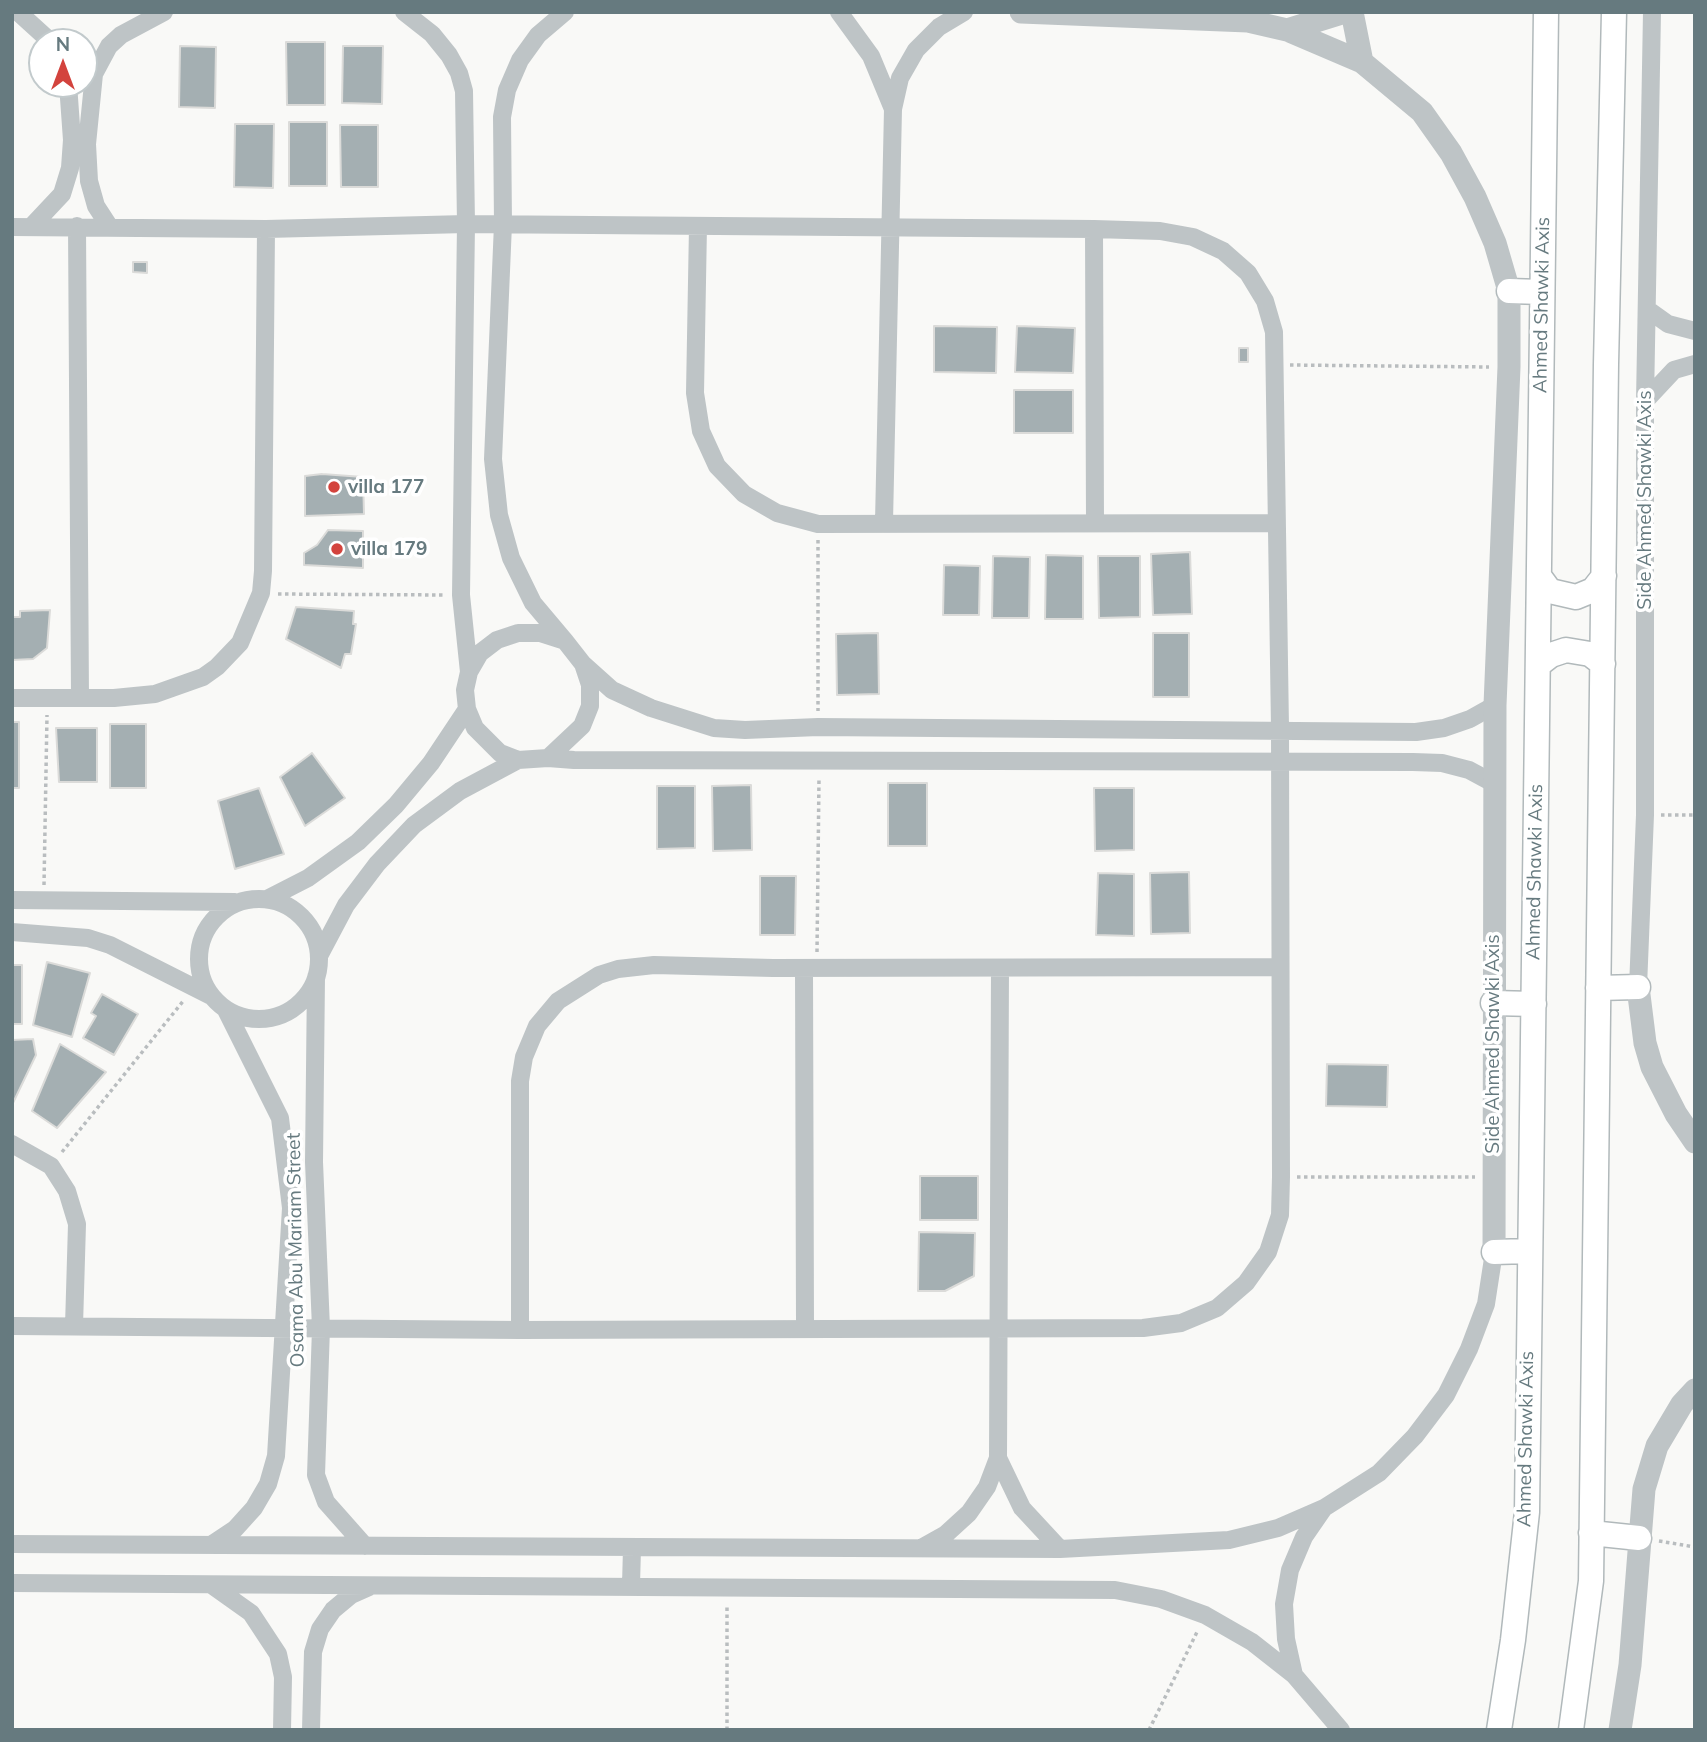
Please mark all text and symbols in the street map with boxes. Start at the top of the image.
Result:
north arrow [28,28,98,98]
text: N [56,32,70,56]
street label: Ahmed Shawki Axis [1529,217,1555,393]
street label: Side Ahmed Shawki Axis [1634,390,1656,610]
place label: villa 177 [348,476,424,498]
marker: villa 177 [326,479,342,495]
place label: villa 179 [351,538,427,560]
marker: villa 179 [329,541,345,557]
street label: Ahmed Shawki Axis [1522,784,1548,960]
street label: Side Ahmed Shawki Axis [1482,934,1504,1154]
street label: Osama Abu Mariam Street [283,1133,309,1367]
street label: Ahmed Shawki Axis [1513,1351,1539,1527]

